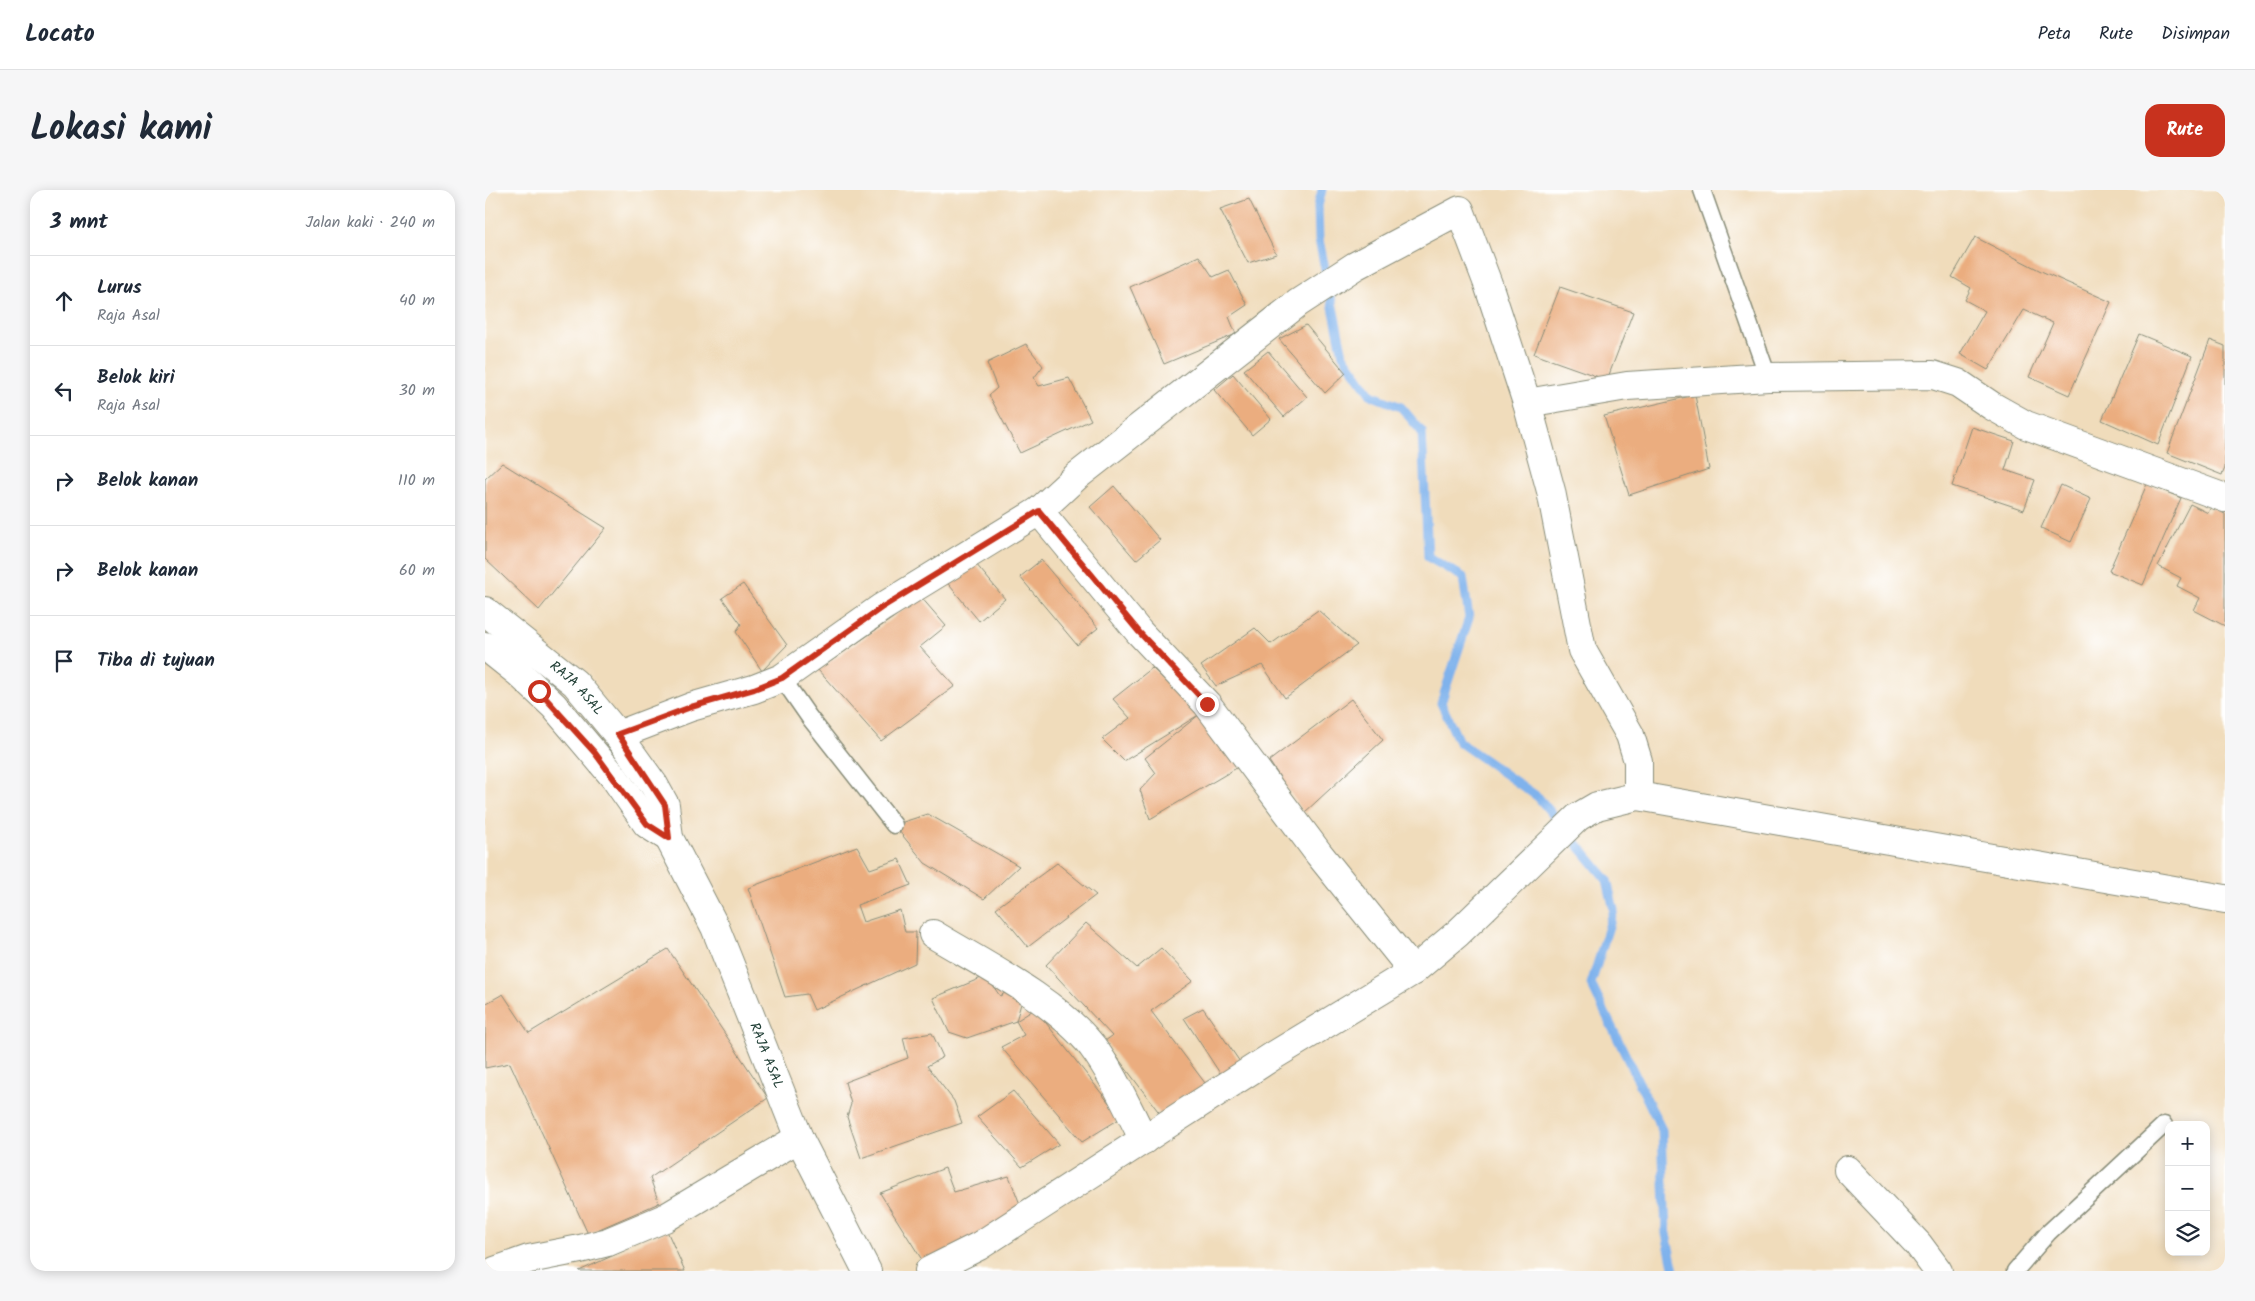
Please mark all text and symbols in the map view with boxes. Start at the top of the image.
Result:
text: Locato [25,15,95,54]
text: Peta [2038,20,2071,49]
text: Rute [2099,20,2133,49]
text: Disimpan [2161,20,2230,49]
text: Lokasi kami [30,102,212,158]
button: Rute [2145,104,2225,157]
text: 3 mnt [50,206,108,239]
text: Jalan kaki · 240 m [305,210,435,235]
text: Lurus [97,273,142,303]
icon: ahead [50,287,78,315]
text: 40 m [399,288,435,313]
text: Raja Asal [97,303,160,328]
text: Belok kiri [97,363,175,393]
icon: left [50,377,78,405]
text: 30 m [399,378,435,403]
text: Raja Asal [97,393,160,418]
text: Belok kanan [97,466,198,496]
icon: right [50,467,78,495]
text: 110 m [398,468,435,493]
text: Belok kanan [97,556,198,586]
icon: right [50,557,78,585]
text: 60 m [399,558,435,583]
text: Tiba di tujuan [97,646,215,676]
icon: arrive [50,647,78,675]
street label: RAJA ASAL [545,656,609,720]
route start [528,680,551,703]
route end [1196,693,1219,716]
street label: RAJA ASAL [743,1019,789,1092]
map controls [2165,1121,2210,1256]
button: + [2165,1121,2210,1166]
button: − [2165,1166,2210,1211]
button: layers [2165,1211,2210,1256]

